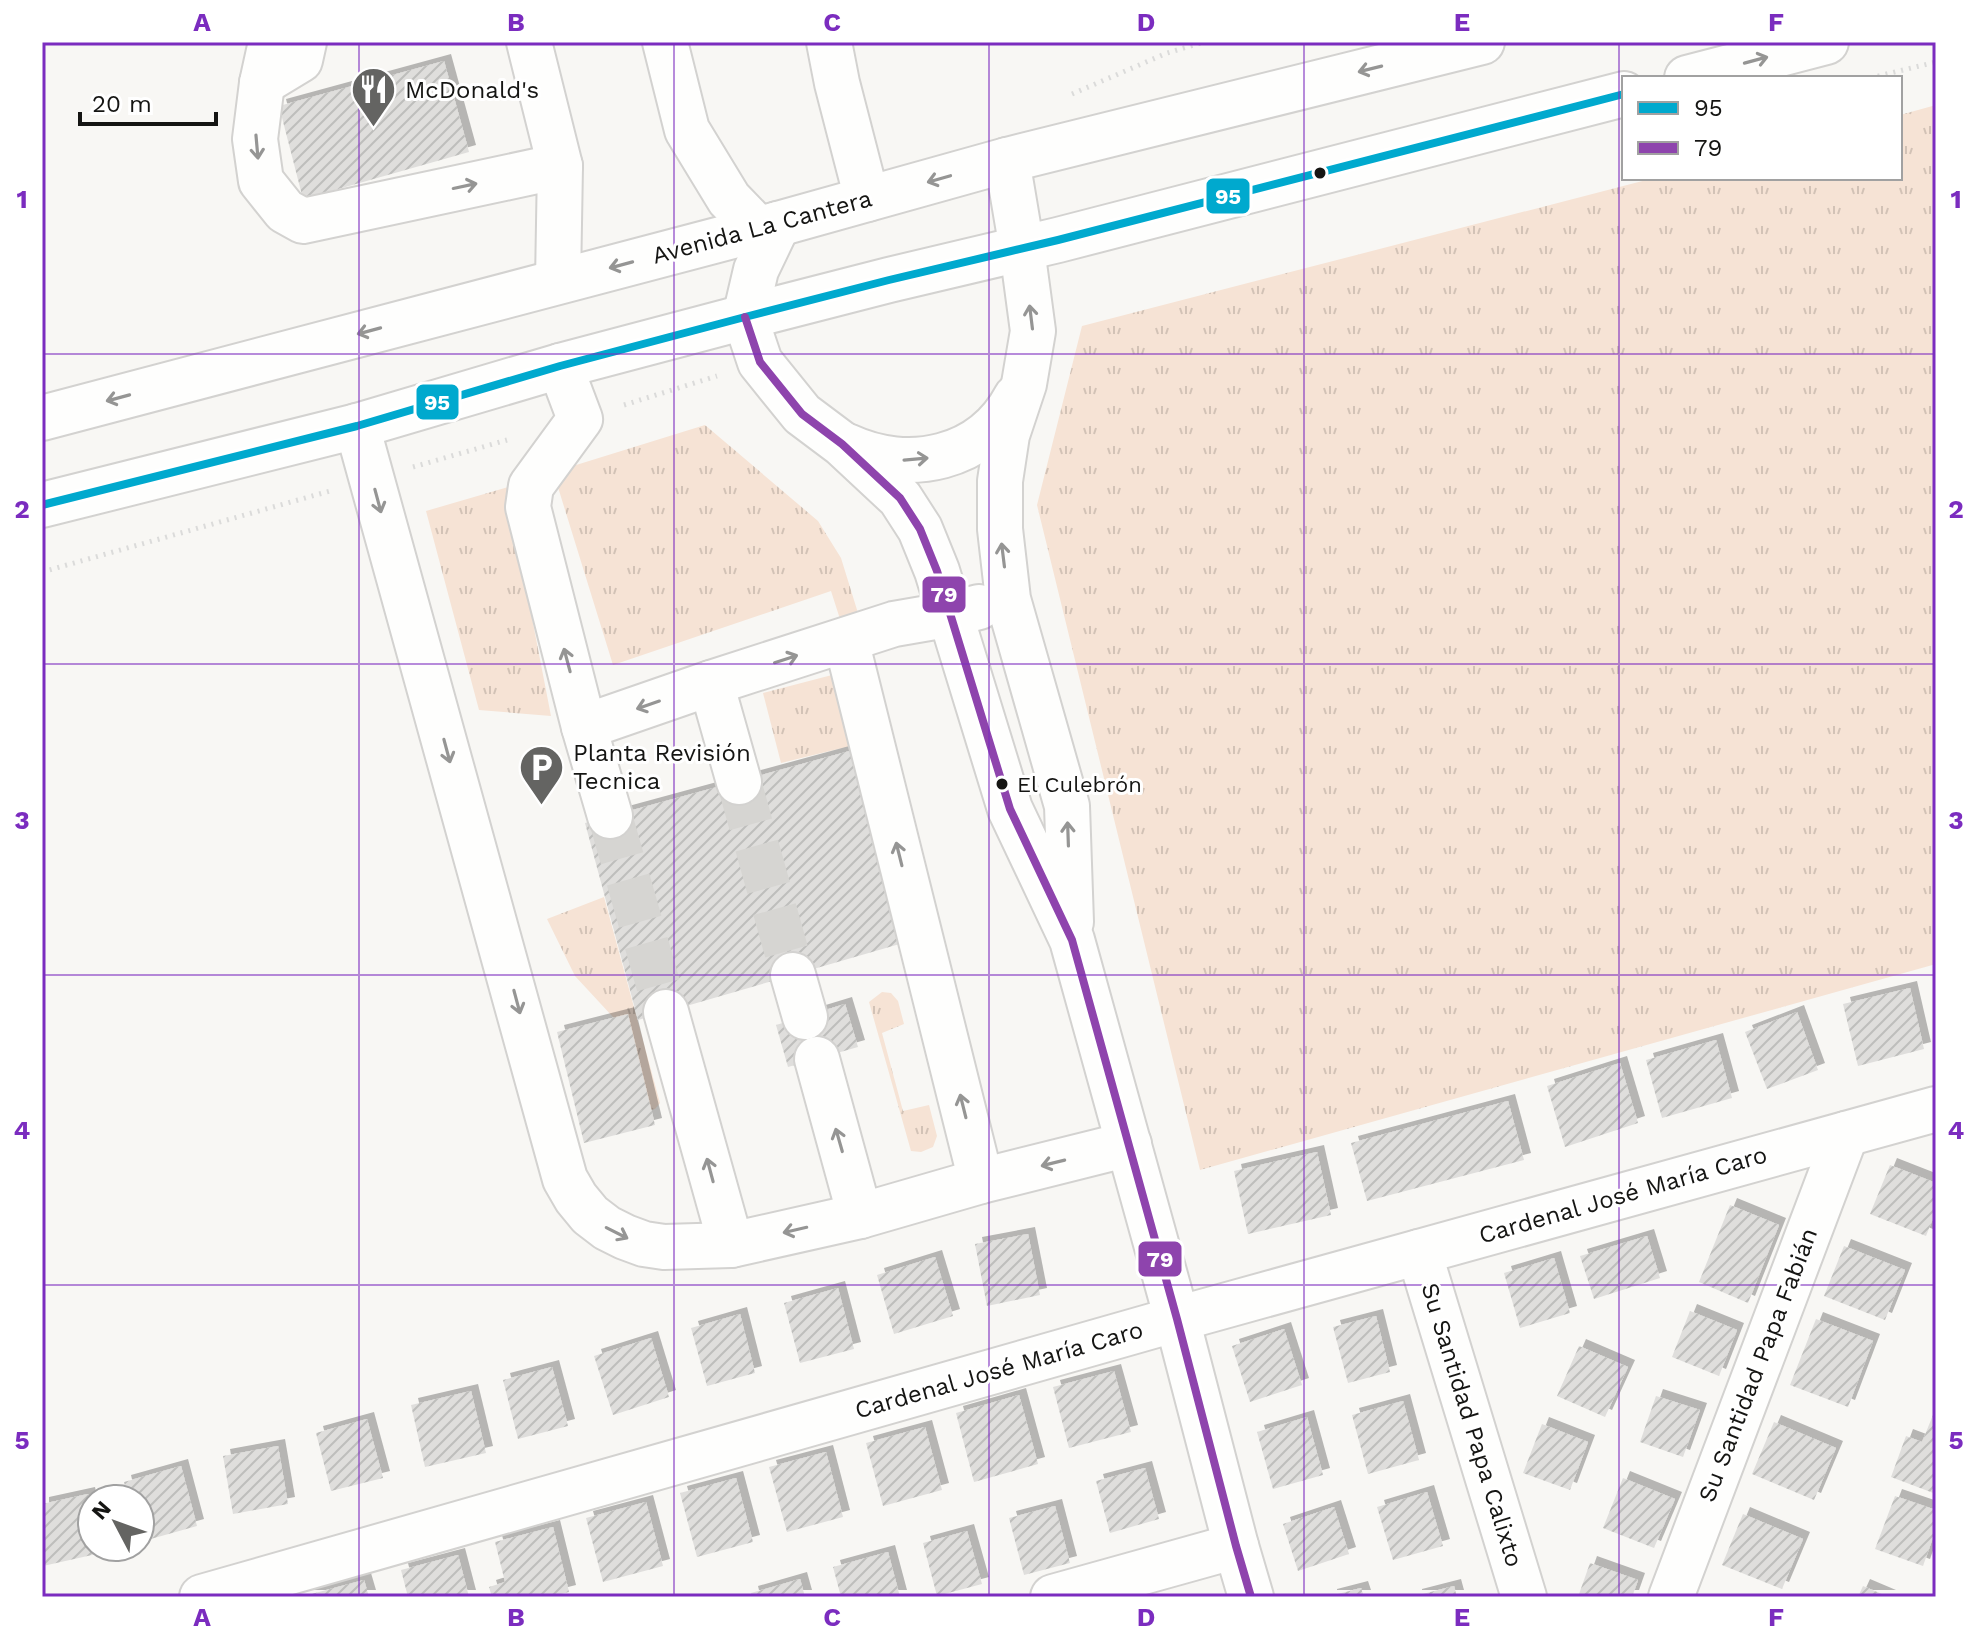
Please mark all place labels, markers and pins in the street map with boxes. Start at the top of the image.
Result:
restaurant icon: McDonald's [350,66,398,129]
place label: McDonald's [405,76,539,104]
unlabelled marker [1312,165,1328,181]
place label: Planta Revisión Tecnica [573,739,751,795]
parking icon: Planta Revisión Tecnica [518,743,566,806]
place label: El Culebrón [1017,772,1142,797]
marker: El Culebrón [994,776,1010,792]

